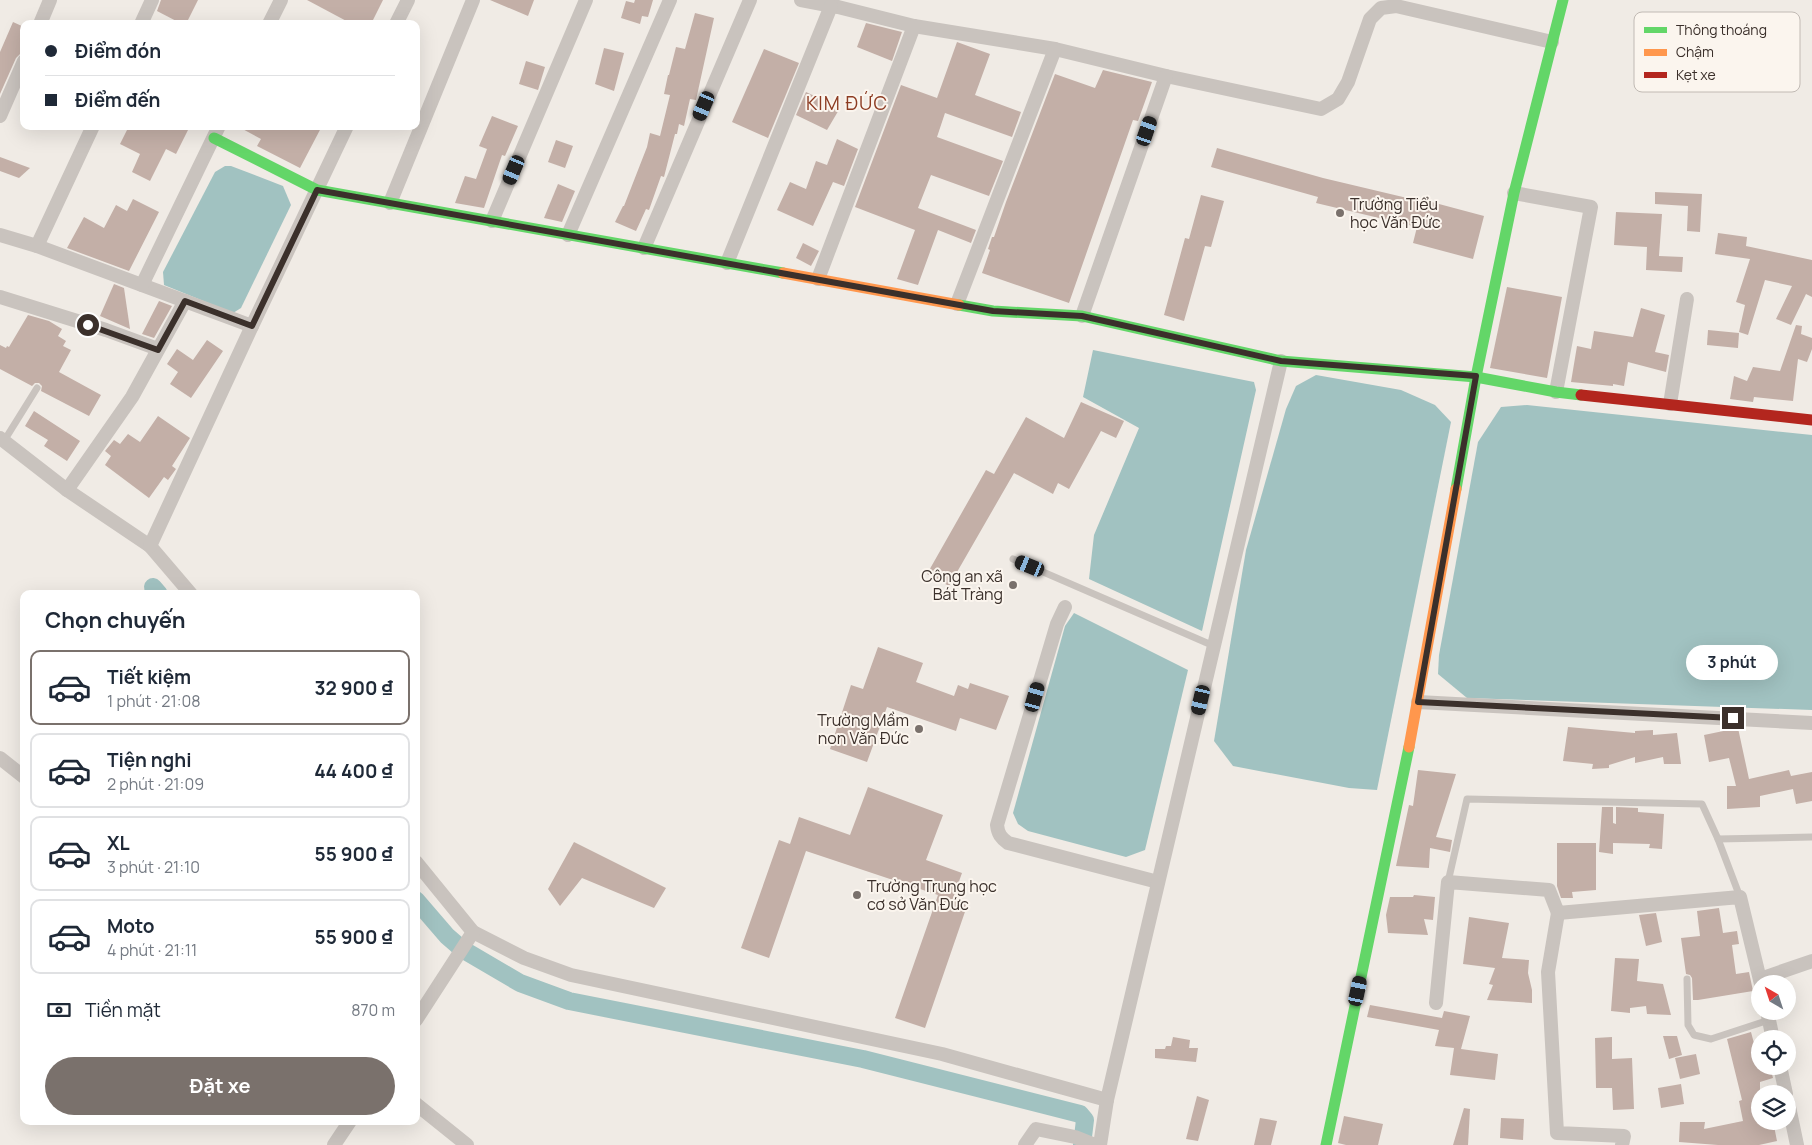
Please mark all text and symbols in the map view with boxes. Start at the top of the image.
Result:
legend [1634,12,1800,92]
text: Thông thoáng [1676,20,1767,39]
text: Điểm đón [75,38,161,64]
text: Chậm [1676,42,1714,61]
text: Kẹt xe [1676,65,1716,84]
text: Điểm đến [75,87,160,113]
car [691,89,716,123]
district label: KIM ĐỨC [806,90,888,116]
car [1135,114,1158,148]
car [501,153,526,187]
place label: Trường Tiểu học Văn Đức [1350,193,1441,233]
marker: Trường Tiểu học Văn Đức [1334,207,1346,219]
route start [77,314,99,336]
car [1013,553,1046,579]
place label: Công an xã Bát Tràng [921,565,1003,605]
marker: Công an xã Bát Tràng [1007,579,1019,591]
text: Chọn chuyến [45,605,186,635]
callout: 3 phút [1687,646,1779,680]
text: 3 phút [1707,651,1757,673]
text: Tiết kiệm [107,664,191,690]
icon: car [47,665,92,710]
text: 32 900 ₫ [315,675,393,701]
car [1023,681,1046,713]
car [1190,684,1211,716]
text: 1 phút · 21:08 [107,690,201,712]
route end [1722,707,1744,729]
place label: Trường Mầm non Văn Đức [817,709,909,749]
marker: Trường Mầm non Văn Đức [913,723,925,735]
text: Tiện nghi [107,747,192,773]
icon: car [47,748,92,793]
text: 44 400 ₫ [314,758,393,784]
text: 2 phút · 21:09 [107,773,204,795]
text: XL [107,830,130,856]
icon: car [47,831,92,876]
text: 55 900 ₫ [315,841,393,867]
text: 3 phút · 21:10 [107,856,200,878]
place label: Trường Trung học cơ sở Văn Đức [867,875,997,915]
marker: Trường Trung học cơ sở Văn Đức [851,889,863,901]
text: Moto [107,913,154,939]
icon: car [47,914,92,959]
text: 55 900 ₫ [315,924,393,950]
text: 4 phút · 21:11 [107,939,197,961]
car [1347,975,1368,1007]
north arrow [1751,975,1796,1020]
map controls [1751,975,1796,1130]
icon: cash [45,996,73,1024]
text: Tiền mặt [85,997,161,1023]
text: 870 m [351,999,395,1021]
button: locate [1751,1030,1796,1075]
button: Đặt xe [45,1057,395,1115]
button: layers [1751,1085,1796,1130]

